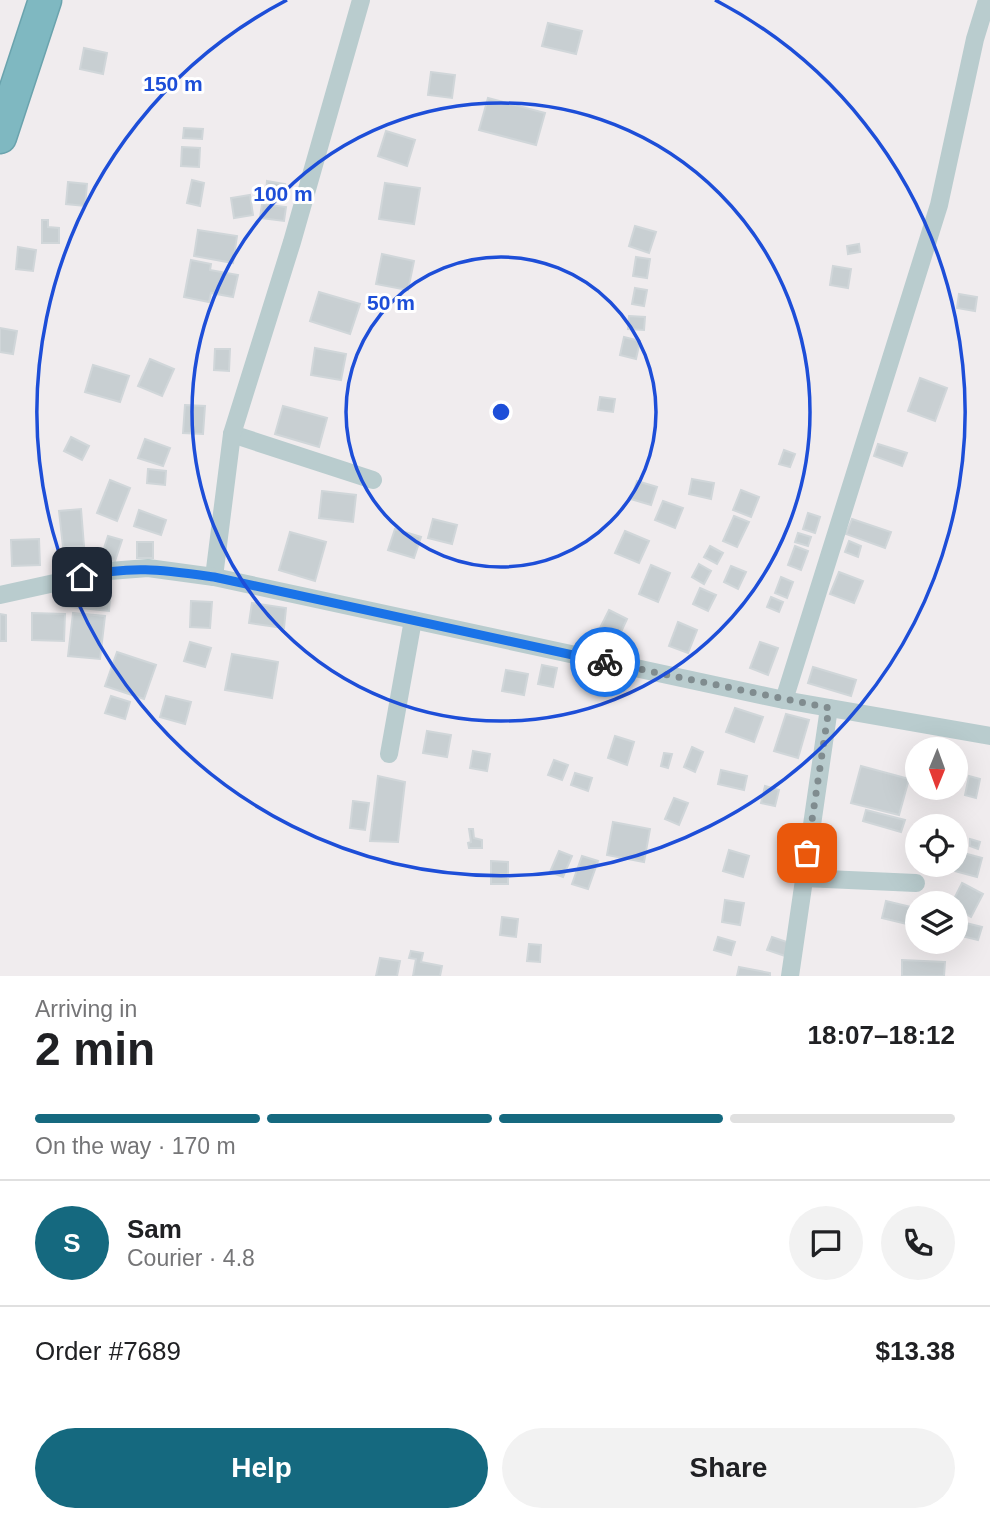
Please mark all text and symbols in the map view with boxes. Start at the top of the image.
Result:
text: 150 m [143,72,203,95]
text: 100 m [253,182,313,205]
text: 50 m [367,291,415,314]
centre of rings [489,400,513,424]
pin [52,547,112,607]
icon: home [63,558,101,596]
courier [570,627,640,697]
icon: bike [586,643,624,681]
north arrow [905,737,968,800]
map controls [905,737,968,954]
button: locate [905,814,968,877]
pin [777,823,837,883]
icon: bag [788,834,826,872]
button: layers [905,891,968,954]
text: Arriving in [35,996,137,1022]
text: 18:07–18:12 [808,1020,955,1050]
text: 2 min [35,1023,155,1075]
text: On the way · 170 m [35,1133,236,1159]
button: chat [789,1206,863,1280]
button: phone [881,1206,955,1280]
text: Sam [127,1214,182,1244]
text: S [63,1228,81,1258]
text: Courier · 4.8 [127,1245,255,1271]
text: Order #7689 [35,1336,181,1366]
text: $13.38 [875,1336,955,1366]
button: Help [35,1428,488,1508]
button: Share [502,1428,955,1508]

